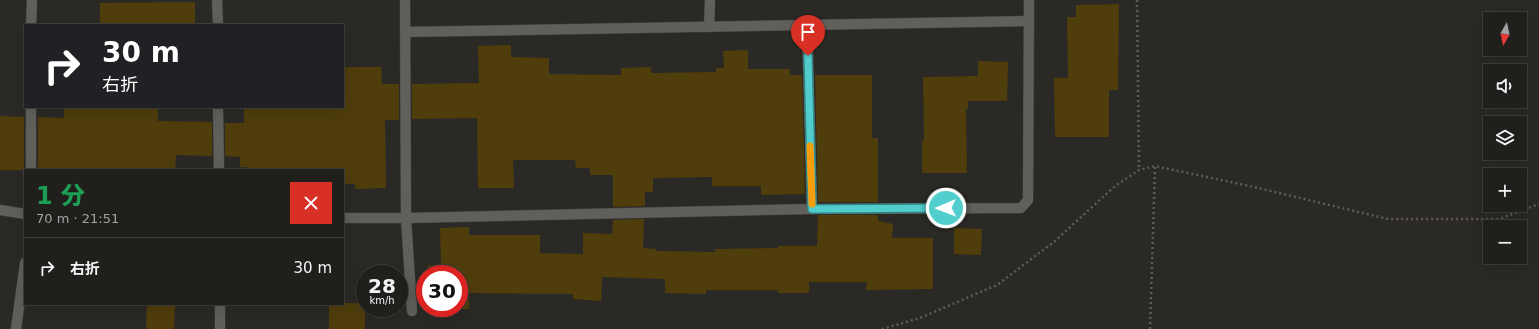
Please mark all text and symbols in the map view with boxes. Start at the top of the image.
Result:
north arrow [1483,12,1527,56]
map controls [1483,12,1527,264]
pin [791,15,825,56]
icon: arrive [797,21,819,43]
text: 30 m [102,36,180,69]
icon: right [36,40,88,92]
button: sound [1483,64,1527,108]
text: 右折 [102,74,138,95]
button: layers [1483,116,1527,160]
button: + [1483,168,1527,212]
text: 1 分 [36,182,85,210]
button: close [290,182,332,224]
position arrow [925,187,967,229]
text: 70 m · 21:51 [36,211,119,226]
button: − [1483,220,1527,264]
icon: right [36,257,58,279]
text: 30 m [294,259,332,277]
text: 右折 [70,260,100,278]
speed limit sign: 30 [416,265,468,317]
text: 28 [368,274,396,298]
text: km/h [369,295,395,306]

